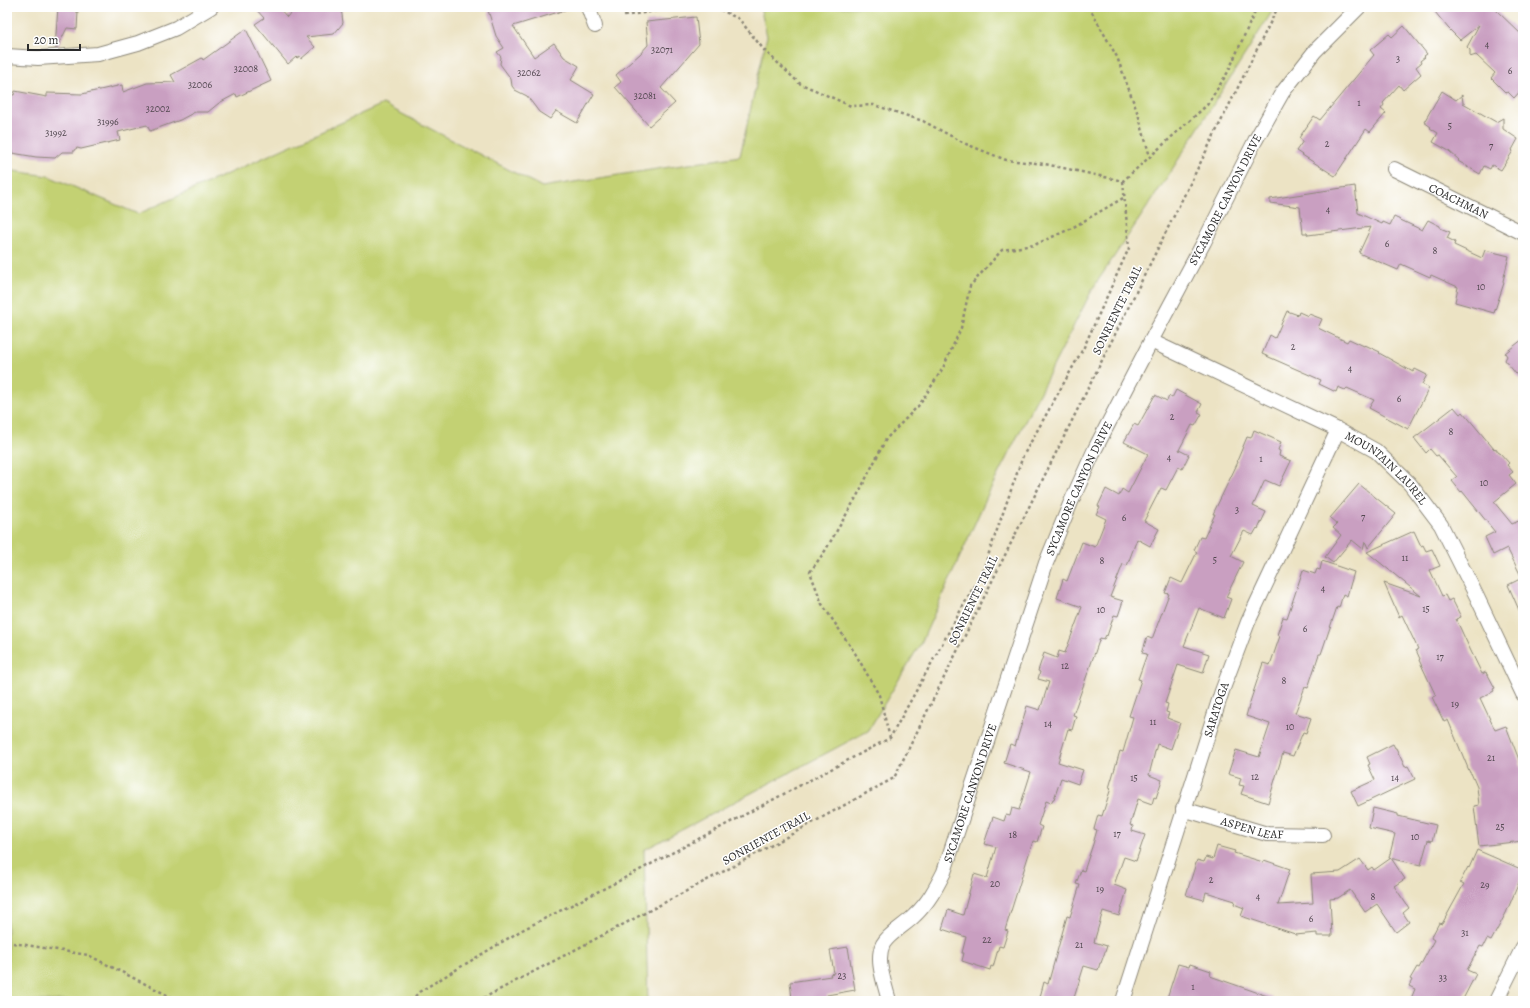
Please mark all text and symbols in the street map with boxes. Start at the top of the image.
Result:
scale bar [28,26,80,52]
text: 20 m [34,32,58,48]
house number: 4 [1485,38,1490,51]
house number: 32071 [651,43,674,56]
house number: 3 [1396,52,1400,65]
house number: 32008 [234,62,258,75]
house number: 6 [1508,64,1513,77]
house number: 32062 [517,66,541,79]
house number: 32006 [188,78,212,91]
house number: 32081 [634,89,657,102]
house number: 1 [1357,96,1361,109]
house number: 32002 [146,102,170,115]
house number: 31996 [97,115,119,128]
house number: 5 [1448,119,1452,132]
house number: 31992 [45,126,67,139]
street label: SYCAMORE CANYON DRIVE [1185,131,1265,268]
house number: 2 [1325,137,1330,150]
house number: 7 [1489,139,1494,152]
street label: COACHMAN [1426,179,1491,223]
house number: 4 [1326,203,1331,216]
house number: 6 [1385,237,1390,250]
house number: 8 [1433,244,1438,257]
street label: SONRIENTE TRAIL [1088,262,1146,357]
house number: 10 [1477,280,1485,293]
house number: 2 [1291,340,1296,353]
house number: 4 [1348,362,1353,375]
house number: 6 [1397,392,1402,405]
house number: 2 [1170,410,1175,423]
street label: SYCAMORE CANYON DRIVE [1042,418,1116,558]
house number: 8 [1449,425,1454,438]
street label: MOUNTAIN LAUREL [1342,427,1431,509]
house number: 4 [1167,451,1172,464]
house number: 1 [1259,452,1263,465]
house number: 10 [1480,476,1488,489]
house number: 3 [1235,503,1239,516]
house number: 7 [1361,510,1366,523]
house number: 6 [1122,511,1127,524]
house number: 11 [1402,551,1409,564]
street label: SONRIENTE TRAIL [944,552,1002,647]
house number: 5 [1213,553,1217,566]
house number: 8 [1100,554,1105,567]
house number: 4 [1321,582,1326,595]
house number: 15 [1422,602,1430,615]
house number: 10 [1097,603,1105,616]
house number: 6 [1303,622,1308,635]
house number: 17 [1436,650,1445,663]
house number: 12 [1061,659,1069,672]
house number: 8 [1282,674,1287,687]
street label: SARATOGA [1200,679,1233,739]
house number: 19 [1451,697,1459,710]
house number: 11 [1150,715,1157,728]
house number: 14 [1044,717,1052,730]
house number: 10 [1286,720,1294,733]
street label: SYCAMORE CANYON DRIVE [940,722,1000,865]
house number: 21 [1487,751,1496,764]
house number: 12 [1251,770,1259,783]
house number: 15 [1130,771,1138,784]
house number: 14 [1391,771,1399,784]
street label: SONRIENTE TRAIL [719,807,813,869]
street label: ASPEN LEAF [1218,812,1284,843]
house number: 25 [1495,820,1505,833]
house number: 17 [1113,827,1122,840]
house number: 18 [1009,828,1017,841]
house number: 10 [1411,830,1419,843]
house number: 2 [1209,873,1214,886]
house number: 20 [990,877,1000,890]
house number: 29 [1480,878,1490,891]
house number: 19 [1096,882,1104,895]
house number: 4 [1256,890,1261,903]
house number: 8 [1371,890,1376,903]
house number: 6 [1309,912,1314,925]
house number: 31 [1461,926,1469,939]
house number: 22 [982,933,992,946]
house number: 21 [1075,938,1084,951]
house number: 23 [838,969,846,982]
house number: 33 [1439,971,1447,984]
house number: 1 [1191,980,1195,993]

